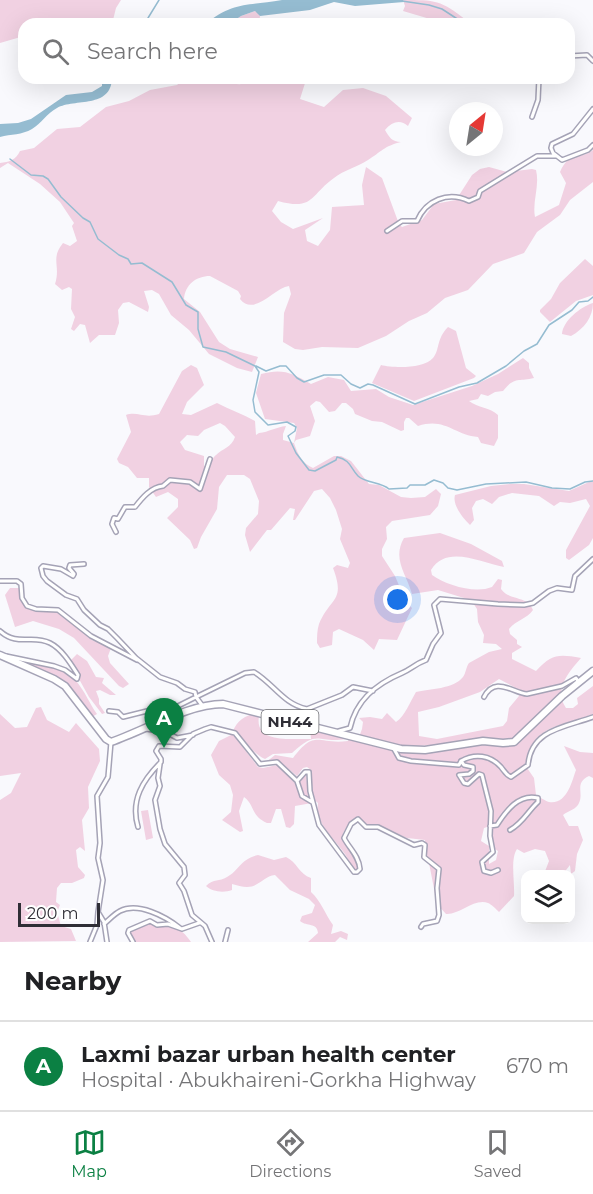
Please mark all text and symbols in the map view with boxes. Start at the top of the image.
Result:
search box [18,18,575,84]
icon: search [39,35,72,68]
text: Search here [87,38,218,65]
north arrow [449,102,503,156]
your location [383,585,412,614]
pin: A [144,698,184,748]
road number: NH44 [262,710,318,734]
map controls [521,870,575,924]
button: layers [521,870,575,924]
scale bar [18,900,100,928]
text: 200 m [27,904,78,923]
text: Nearby [24,965,121,997]
text: Laxmi bazar urban health center [81,1041,456,1068]
text: A [36,1054,51,1078]
text: 670 m [506,1054,569,1078]
text: Hospital · Abukhaireni-Gorkha Highway [81,1068,476,1092]
tab: Map [71,1126,107,1181]
tab: Directions [249,1126,331,1181]
tab: Saved [474,1126,522,1181]

